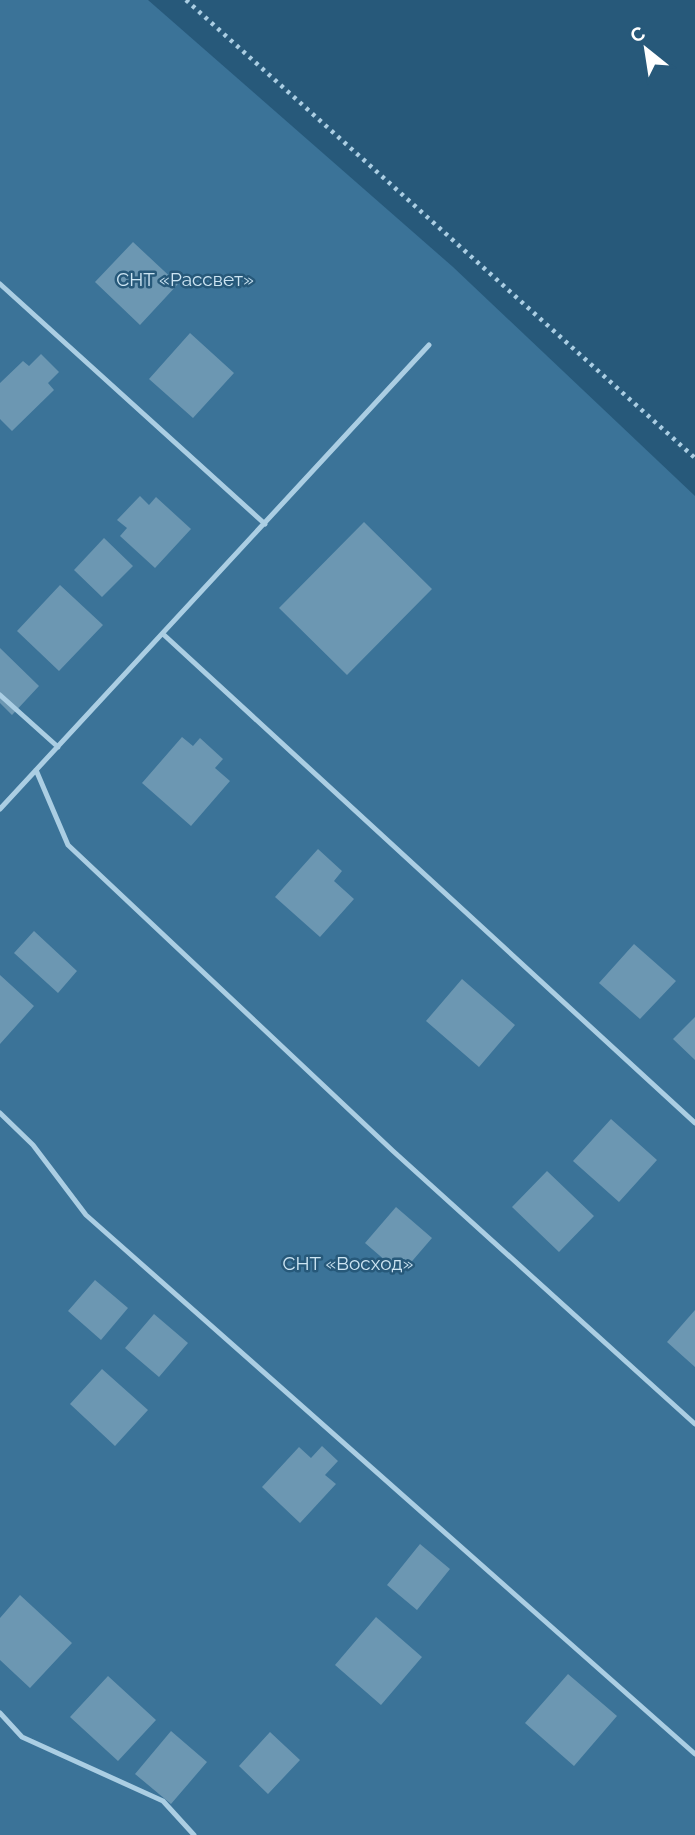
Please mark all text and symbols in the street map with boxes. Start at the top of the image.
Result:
north arrow [611,14,681,84]
text: С [626,21,649,47]
park label: СНТ «Рассвет» [116,268,254,290]
park label: СНТ «Восход» [283,1252,414,1274]

